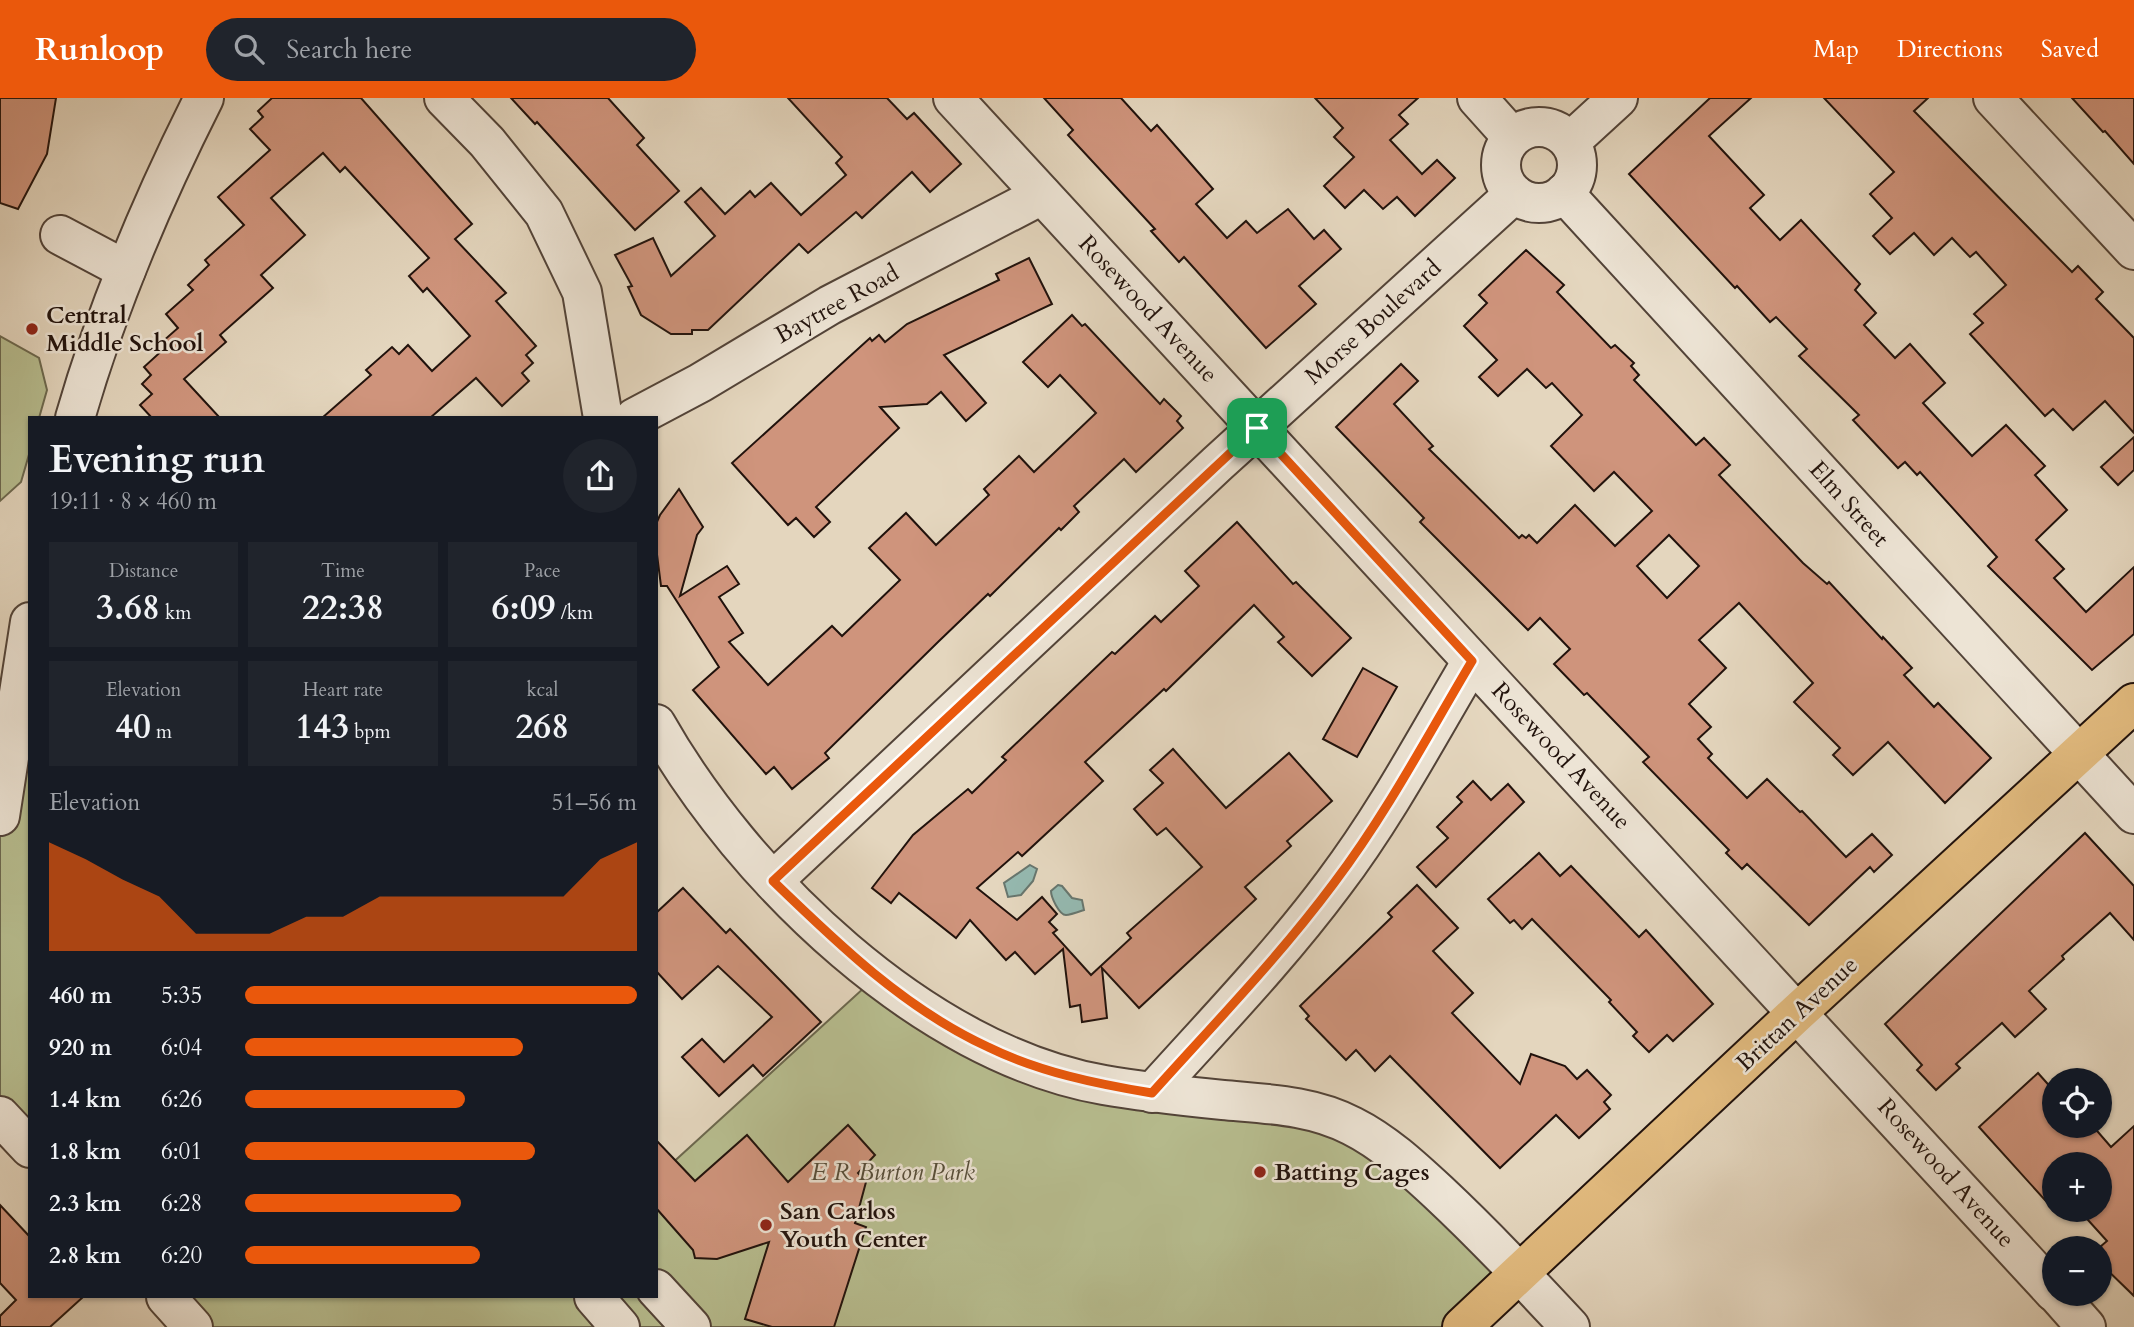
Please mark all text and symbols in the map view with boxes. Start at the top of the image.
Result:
search box [206,18,696,81]
text: Runloop [35,27,164,72]
icon: search [230,30,268,68]
text: Search here [286,32,412,67]
text: Map [1813,33,1859,66]
text: Directions [1897,33,2003,66]
text: Saved [2041,33,2099,66]
street label: Rosewood Avenue [1071,228,1225,390]
street label: Morse Boulevard [1298,252,1449,392]
street label: Baytree Road [769,256,905,352]
place label: Central Middle School [46,299,204,360]
marker: Central Middle School [24,321,40,337]
pin [1227,398,1287,458]
icon: arrive [1238,409,1276,447]
text: Evening run [49,434,265,486]
button: share [563,439,637,513]
street label: Elm Street [1801,454,1897,555]
text: 19:11 · 8 × 460 m [49,486,217,517]
text: Distance [109,558,178,584]
text: Time [321,558,365,584]
text: Pace [524,558,561,584]
text: 3.68 [96,584,160,632]
text: 22:38 [302,584,384,632]
text: 6:09 [492,584,556,632]
text: km [160,600,191,626]
text: /km [556,600,593,626]
street label: Rosewood Avenue [1484,675,1638,837]
text: Elevation [106,677,181,703]
text: Heart rate [303,677,383,703]
text: kcal [526,677,558,703]
text: 40 [115,703,151,751]
text: 143 [295,703,349,751]
text: 268 [515,703,569,751]
text: m [151,719,172,745]
text: bpm [349,719,391,745]
text: Elevation [49,787,140,818]
text: 51–56 m [552,787,637,818]
street label: Brittan Avenue [1729,949,1865,1079]
text: 460 m [49,980,112,1011]
text: 5:35 [161,980,202,1011]
text: 920 m [49,1032,112,1063]
text: 6:04 [161,1032,202,1063]
map controls [2042,1068,2112,1306]
button: locate [2042,1068,2112,1138]
text: 1.4 km [49,1084,121,1115]
text: 6:26 [161,1084,202,1115]
street label: Rosewood Avenue [1870,1091,2022,1255]
text: 1.8 km [49,1136,121,1167]
text: 6:01 [161,1136,202,1167]
button: + [2042,1152,2112,1222]
park label: E R Burton Park [811,1156,975,1189]
place label: Batting Cages [1274,1156,1430,1189]
marker: Batting Cages [1252,1164,1268,1180]
text: 2.3 km [49,1188,121,1219]
text: 6:28 [161,1188,202,1219]
place label: San Carlos Youth Center [780,1195,927,1256]
marker: San Carlos Youth Center [758,1217,774,1233]
button: − [2042,1236,2112,1306]
text: 2.8 km [49,1240,121,1271]
text: 6:20 [161,1240,202,1271]

